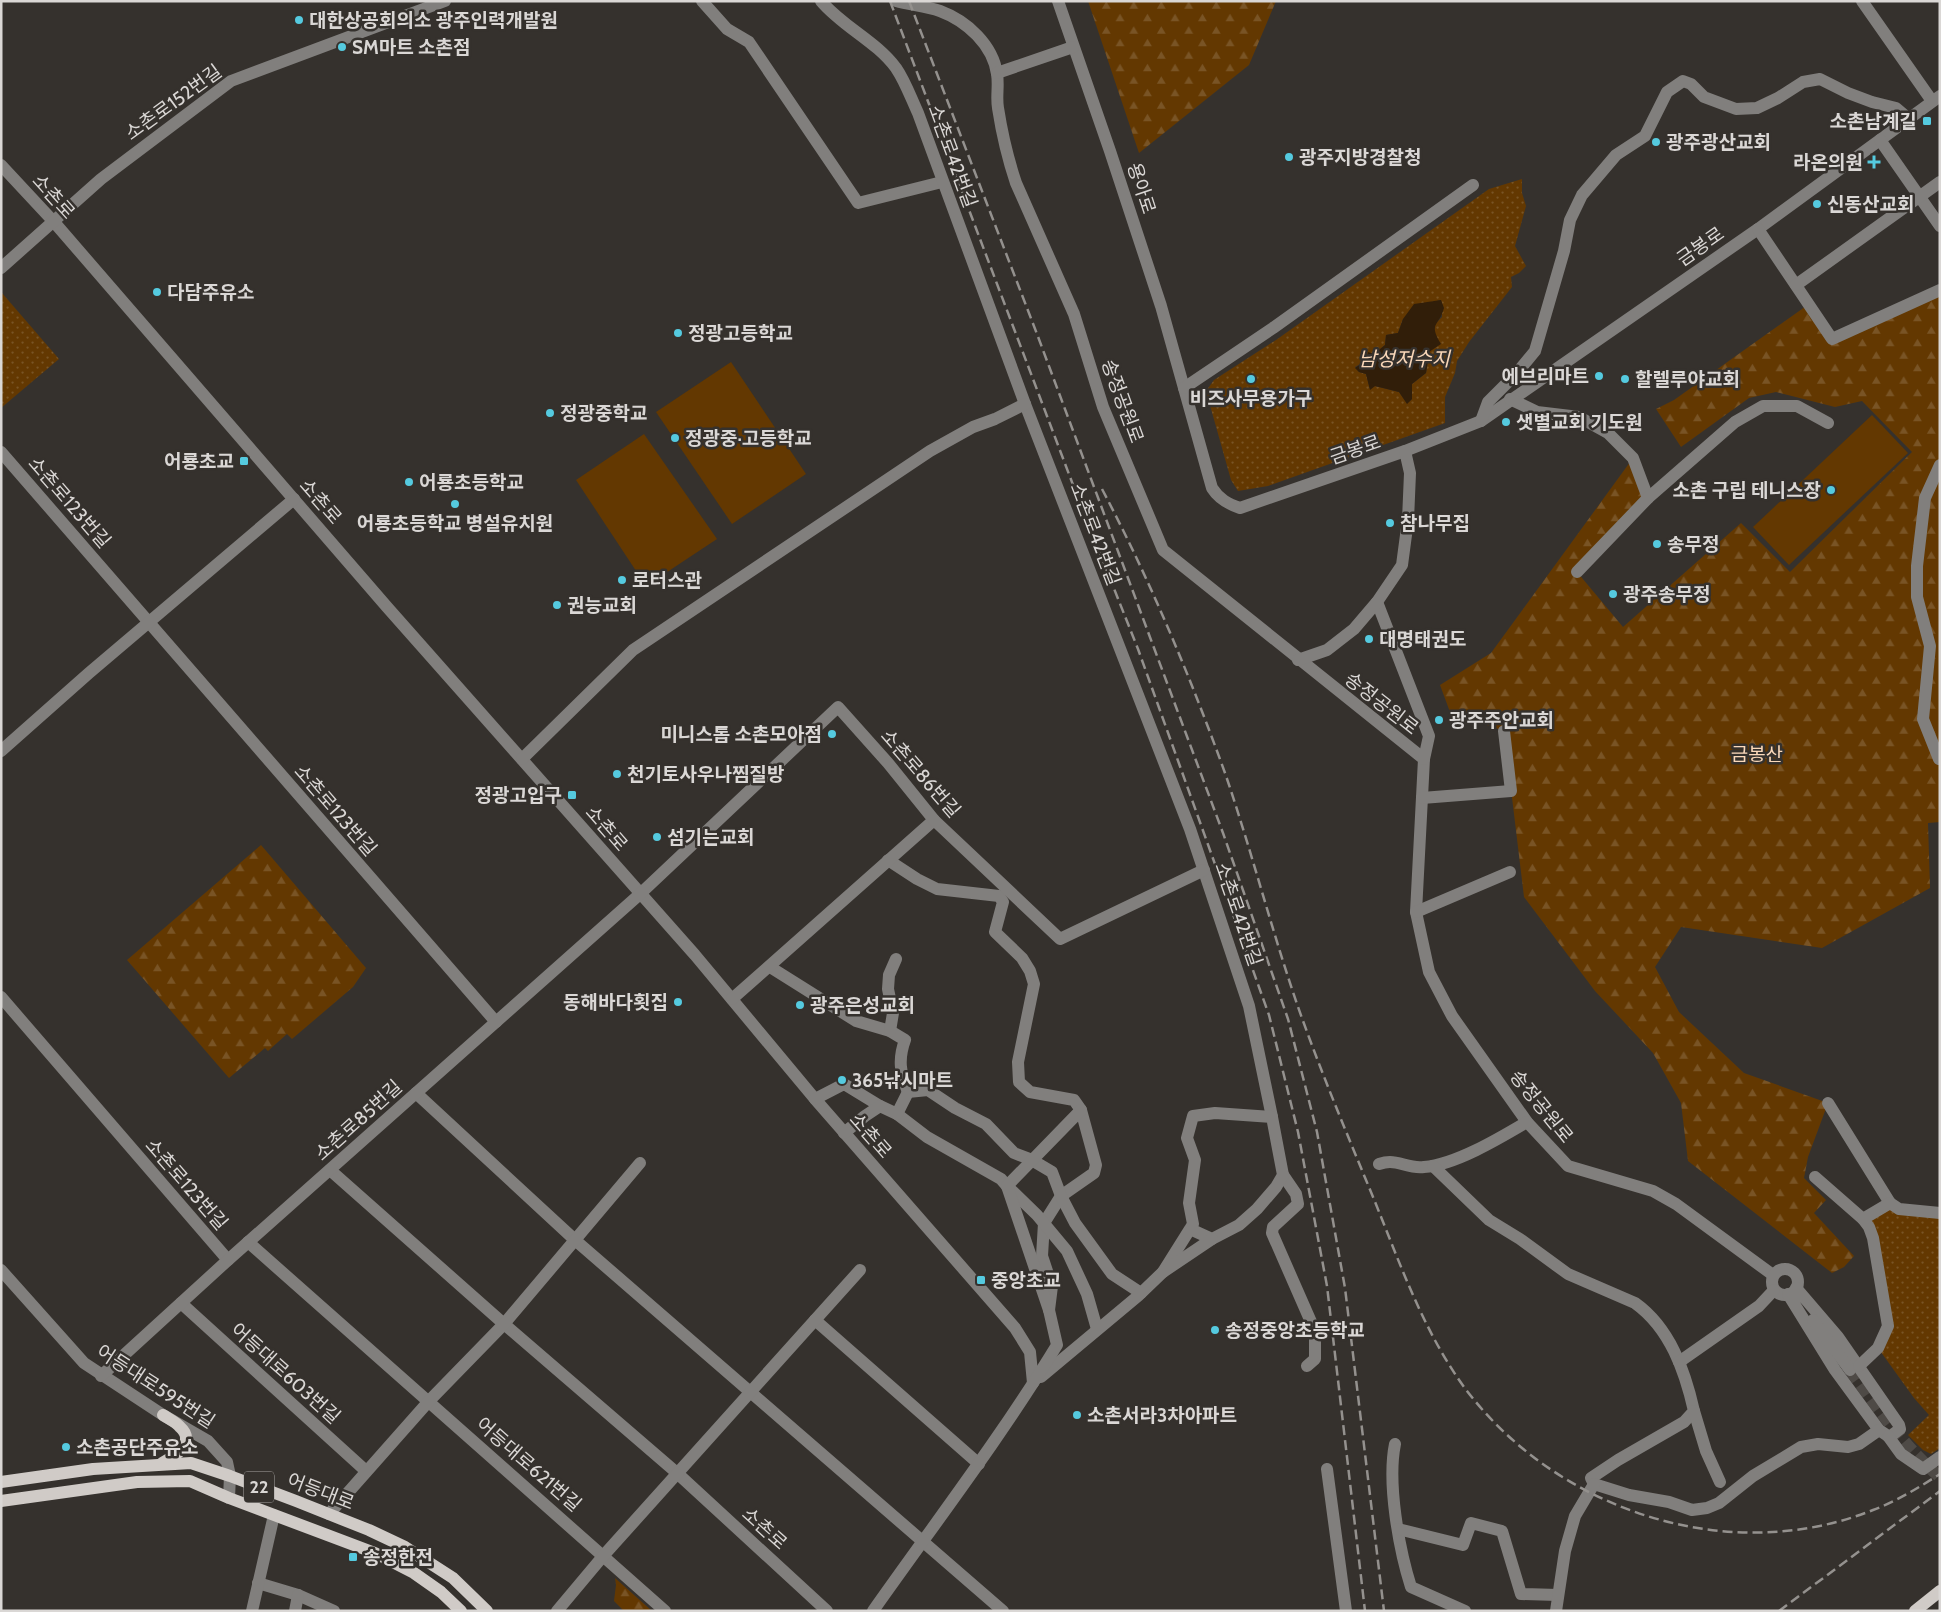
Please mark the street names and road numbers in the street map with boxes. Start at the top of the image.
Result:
street label: 소촌로152번길 [120,60,226,145]
street label: 소촌로42번길 [923,101,982,211]
street label: 용아로 [1122,160,1161,217]
street label: 소촌로 [28,169,80,224]
street label: 금봉로 [1672,222,1728,271]
street label: 송정공원로 [1097,356,1148,446]
street label: 금봉로 [1327,430,1384,469]
street label: 소촌로123번길 [24,452,116,553]
street label: 소촌로 [295,474,347,529]
street label: 소촌로42번길 [1065,479,1126,589]
street label: 송정공원로 [1340,667,1423,739]
street label: 소촌로86번길 [876,724,965,822]
street label: 소촌로123번길 [290,760,382,861]
street label: 소촌로 [581,801,633,856]
street label: 소촌로42번길 [1210,859,1267,969]
street label: 송정공원로 [1505,1065,1578,1148]
street label: 소촌로85번길 [310,1075,407,1165]
street label: 소촌로 [845,1108,897,1163]
street label: 소촌로123번길 [141,1134,233,1235]
street label: 어등대로603번길 [226,1318,345,1428]
street label: 어등대로595번길 [92,1340,219,1433]
street label: 어등대로621번길 [471,1412,586,1516]
street label: 어등대로 [284,1468,358,1515]
road number: 22 [244,1471,274,1502]
street label: 소촌로 [737,1502,792,1554]

